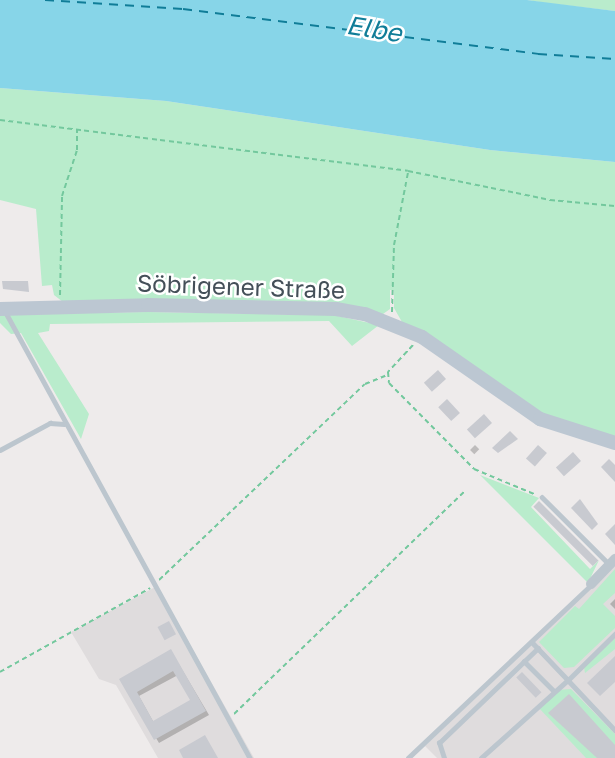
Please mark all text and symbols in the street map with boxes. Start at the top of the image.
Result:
water label: Elbe [344,9,404,49]
street label: Söbrigener Straße [137,268,345,304]

